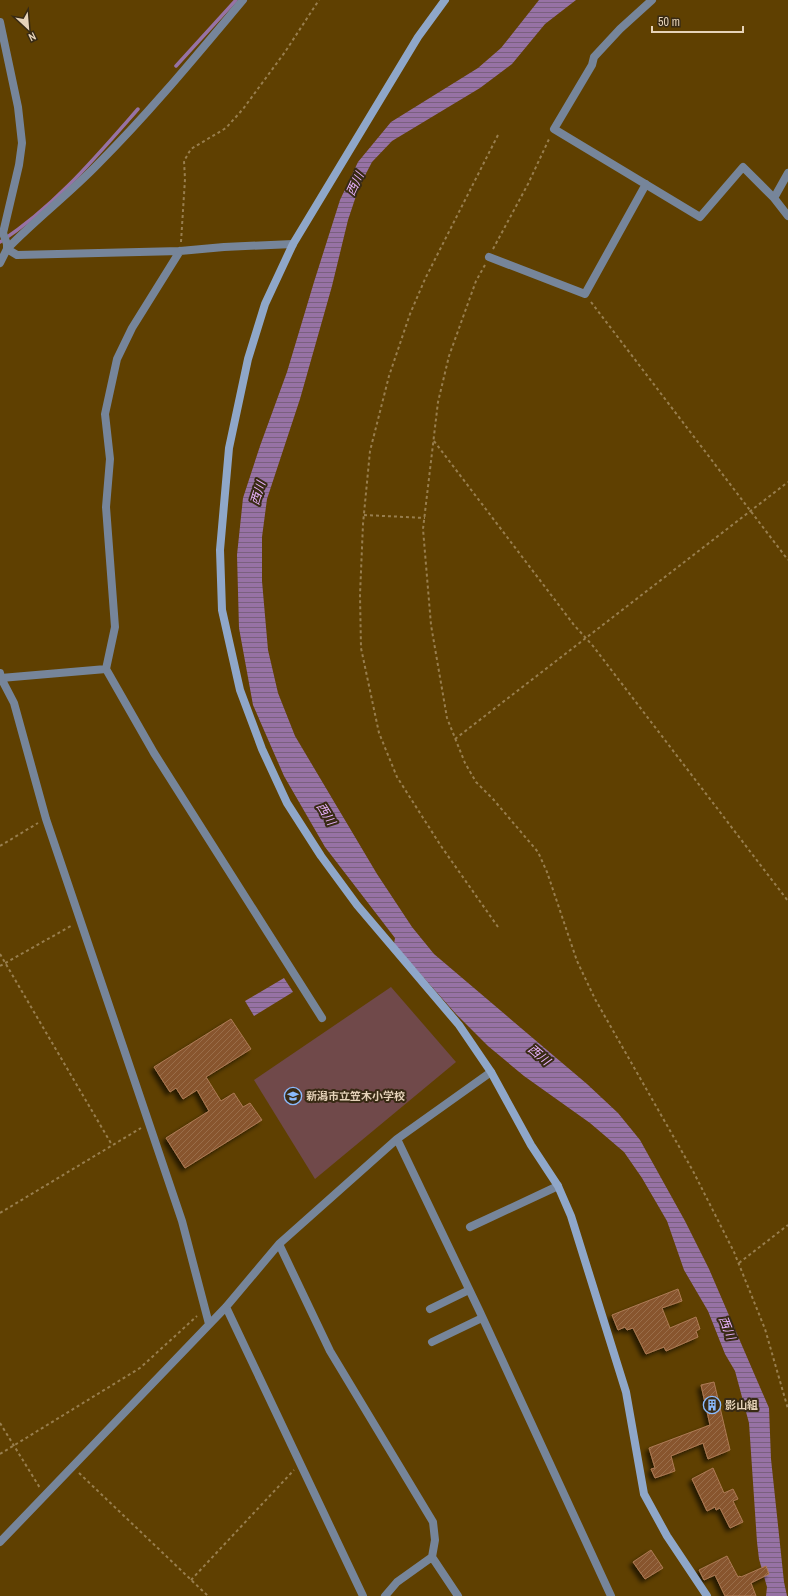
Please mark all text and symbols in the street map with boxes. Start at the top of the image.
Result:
north arrow [8,8,48,48]
scale bar [652,8,743,34]
text: 50 m [658,14,680,30]
text: N [26,29,38,45]
water label: 西川 [343,168,368,198]
water label: 西川 [247,477,270,507]
water label: 西川 [313,800,340,830]
water label: 西川 [525,1041,555,1070]
school or university icon: 新潟市立笠木小学校 [283,1086,303,1106]
place label: 新潟市立笠木小学校 [306,1089,405,1103]
water label: 西川 [715,1314,740,1344]
building icon: 影山組 [702,1395,722,1415]
place label: 影山組 [725,1398,758,1412]

